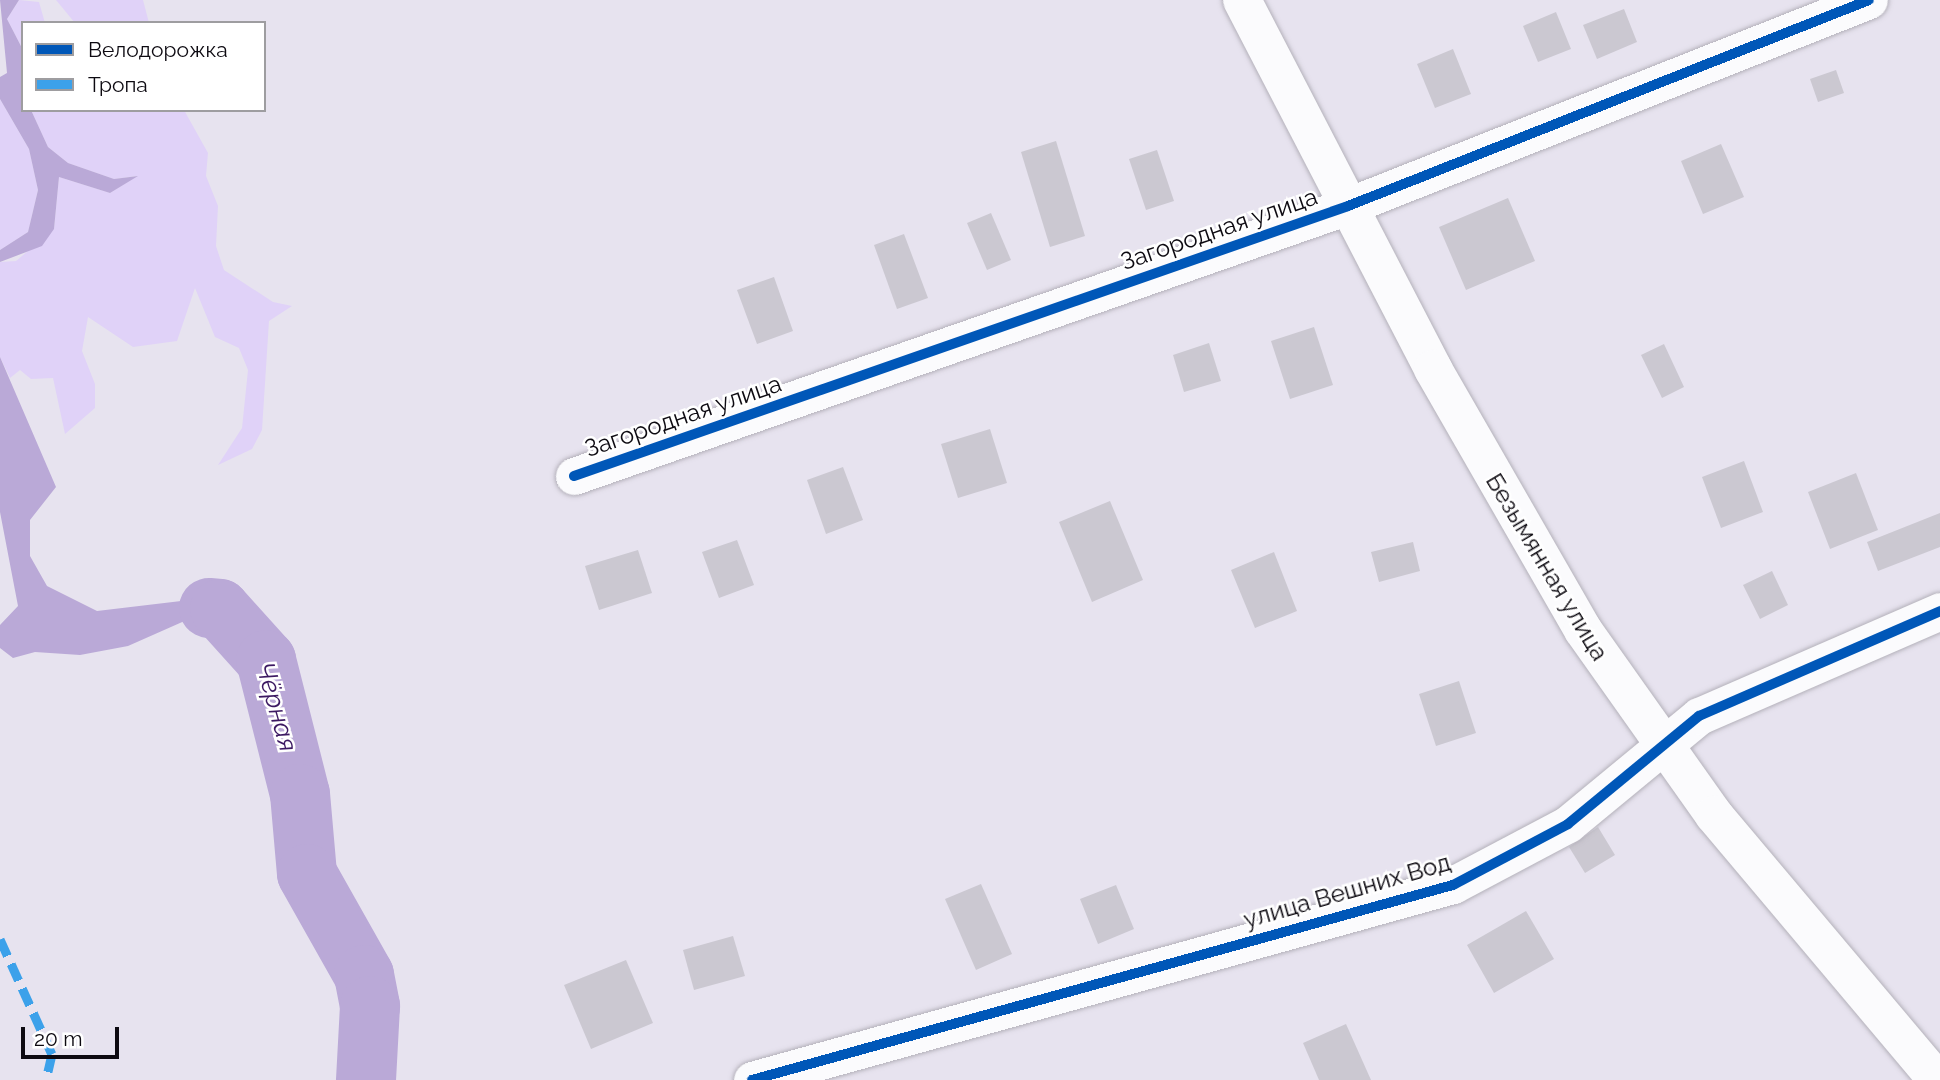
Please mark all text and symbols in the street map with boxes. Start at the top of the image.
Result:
legend [21,21,266,112]
text: Велодорожка [88,37,228,62]
text: Тропа [88,72,148,97]
street label: Загородная улица [1117,182,1321,276]
street label: Загородная улица [581,369,785,463]
street label: Безымянная улица [1480,468,1614,666]
water label: Чёрная [248,659,304,755]
street label: улица Вешних Вод [1240,848,1454,934]
scale bar [24,1014,122,1058]
text: 20 m [34,1026,82,1051]

